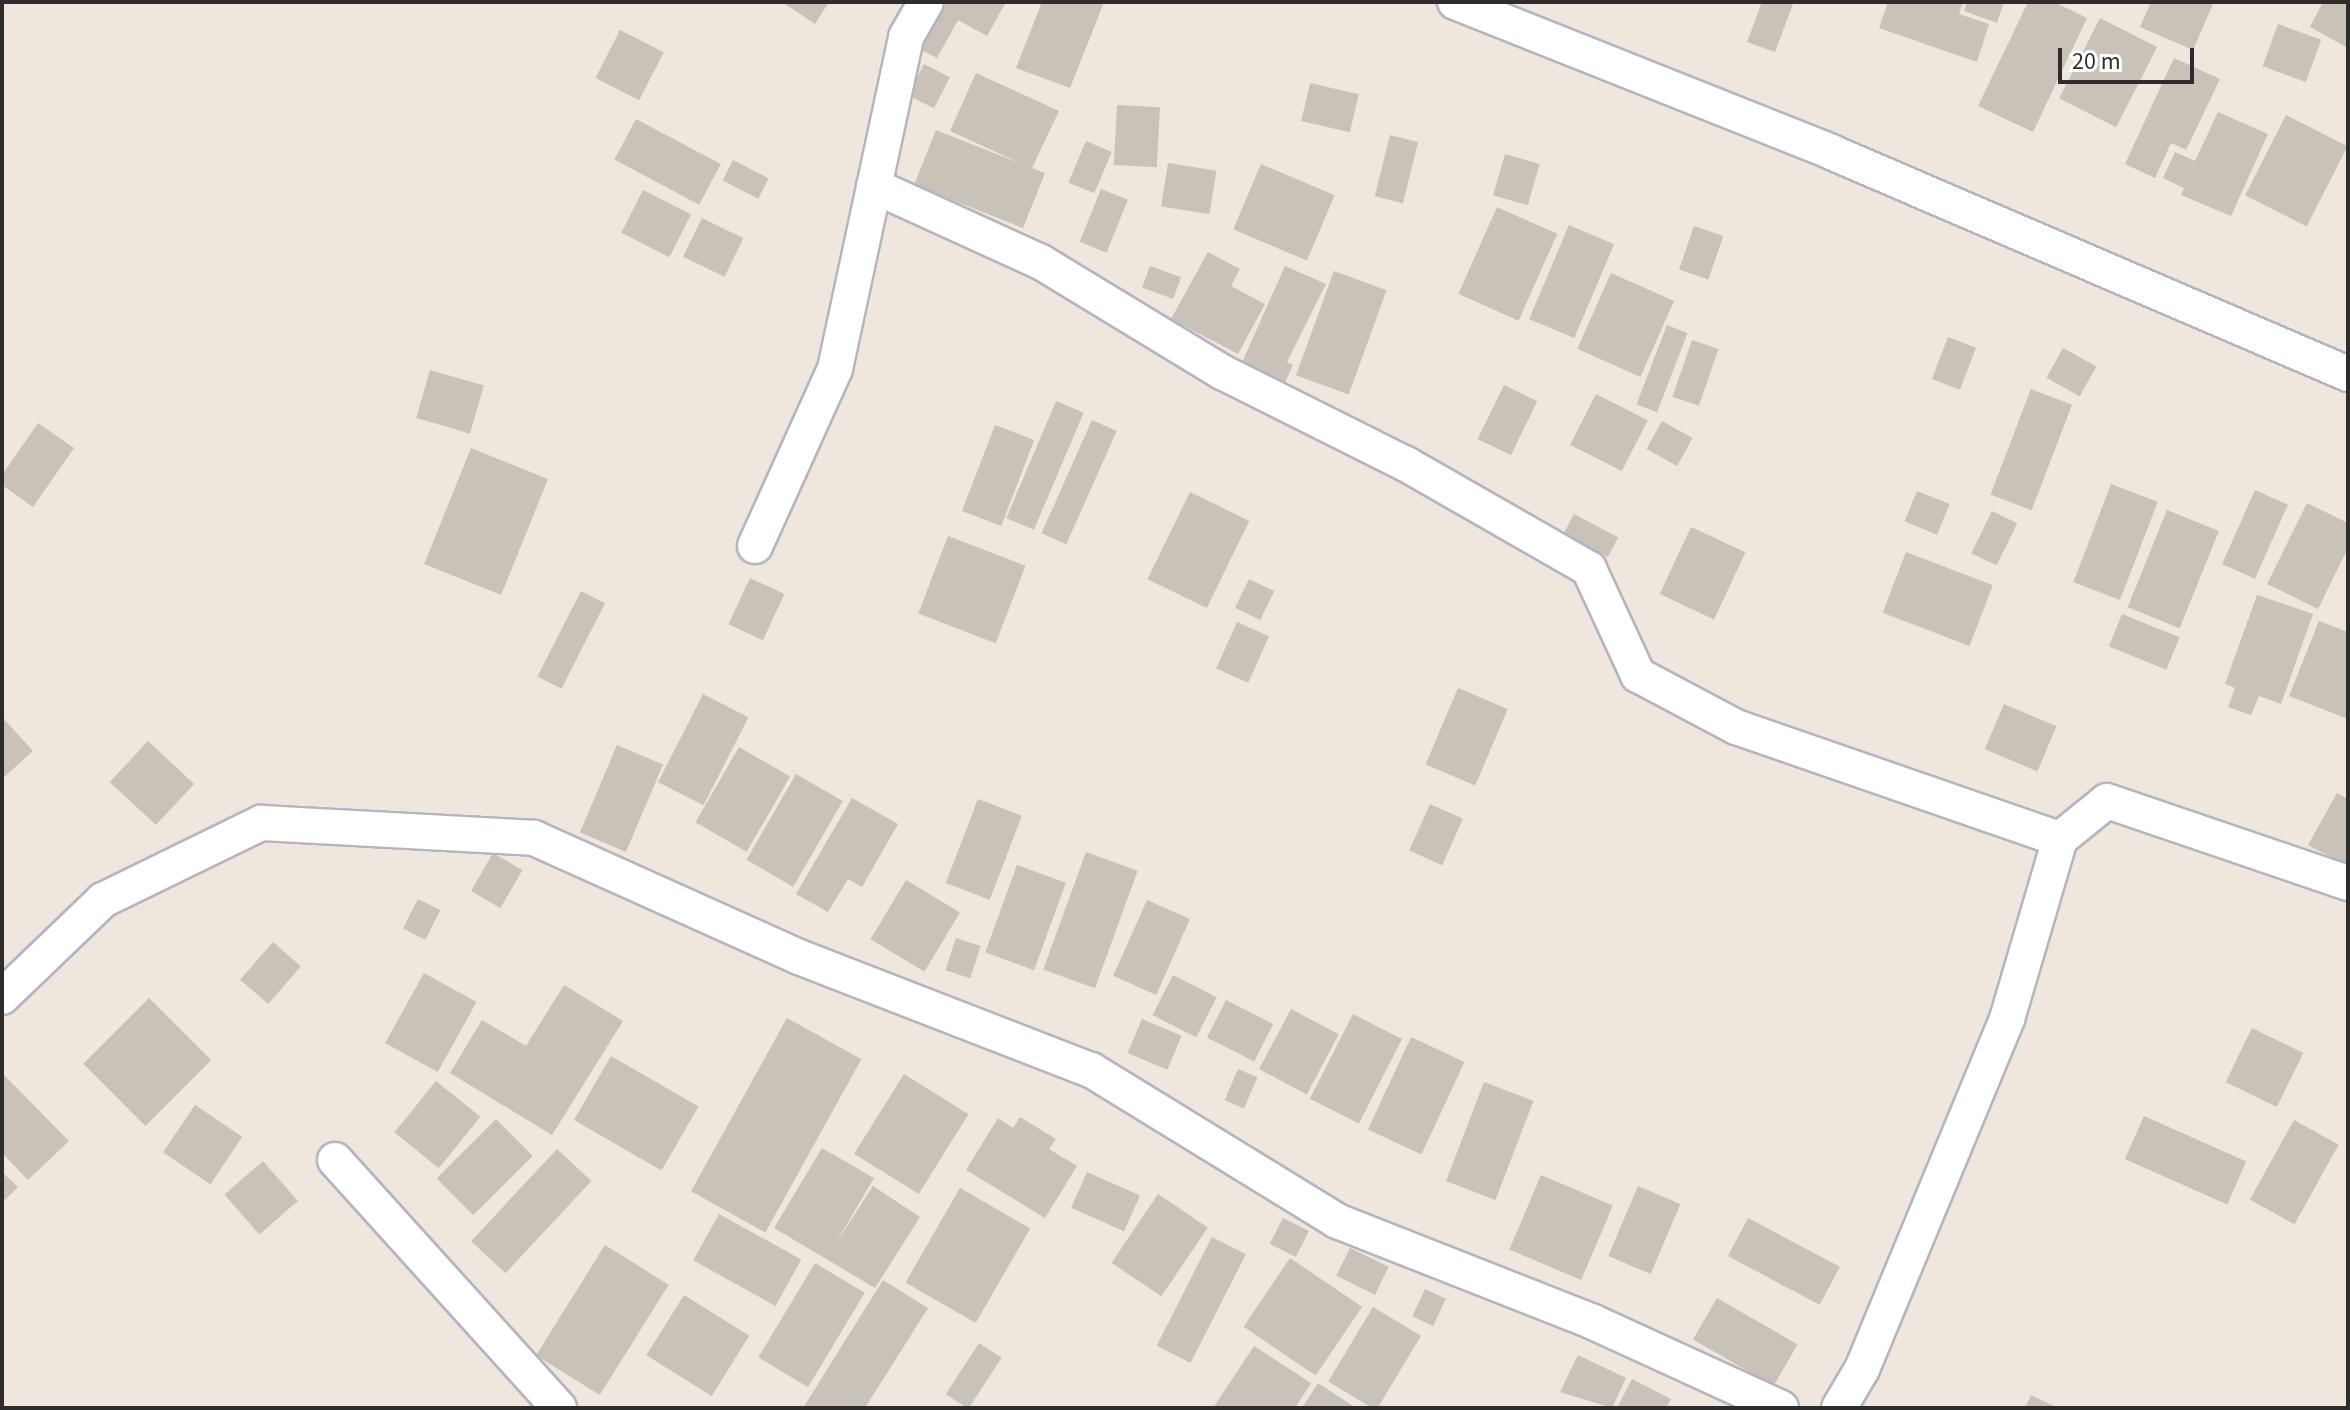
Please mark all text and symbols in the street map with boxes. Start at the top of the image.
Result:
scale bar [2062,32,2198,82]
text: 20 m [2072,44,2121,79]

